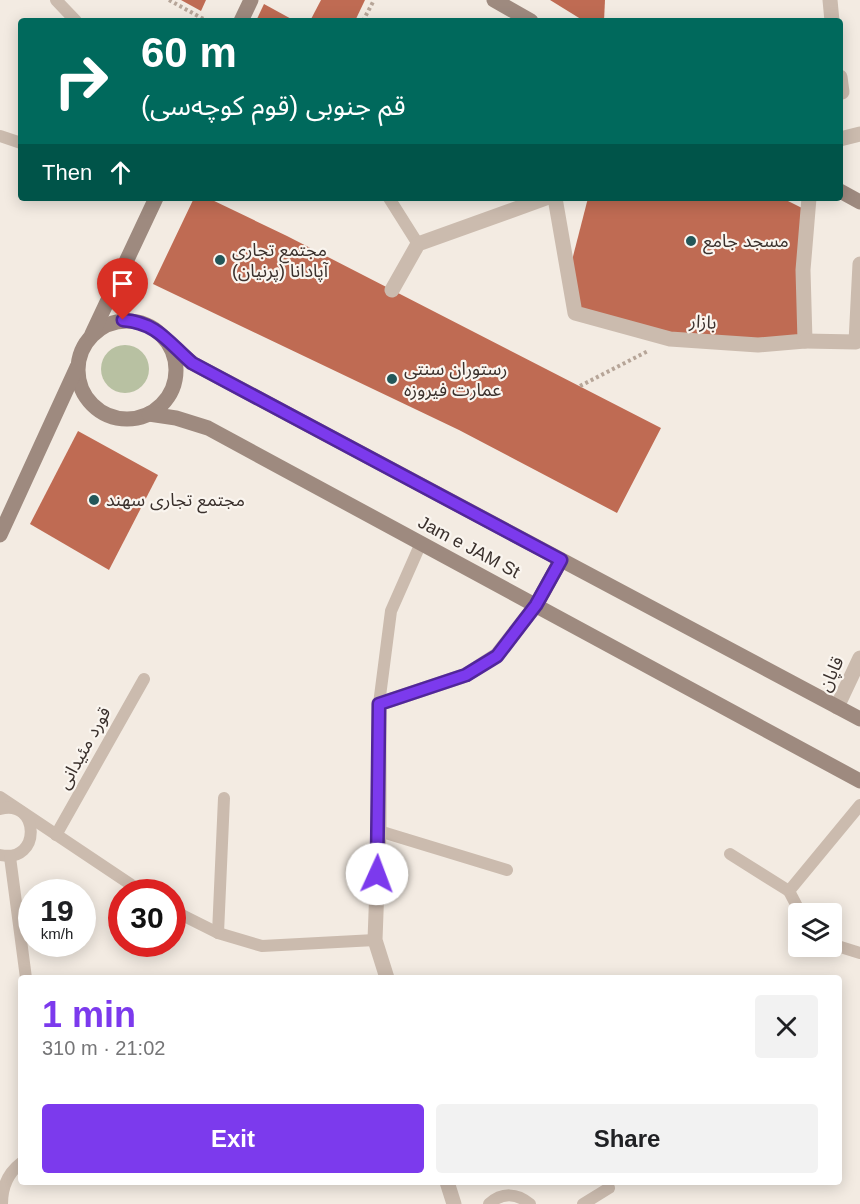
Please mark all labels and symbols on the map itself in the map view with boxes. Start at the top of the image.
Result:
place label: مسجد جامع [703,231,789,255]
marker: مسجد جامع [684,234,698,248]
place label: مجتمع تجاری آپادانا (پرنیان) [232,240,329,282]
marker: مجتمع تجاری آپادانا (پرنیان) [213,253,227,267]
pin [97,258,148,320]
street label: بازار [688,311,717,334]
place label: رستوران سنتی عمارت فیروزه [404,359,507,401]
marker: رستوران سنتی عمارت فیروزه [385,372,399,386]
place label: مجتمع تجاری سهند [106,490,245,514]
marker: مجتمع تجاری سهند [87,493,101,507]
street label: Jam e JAM St [415,512,523,582]
street label: قاپان [814,653,849,695]
street label: قورد مئیدانی [53,704,116,793]
position arrow [345,842,409,906]
speed limit sign: 30 [108,879,186,957]

